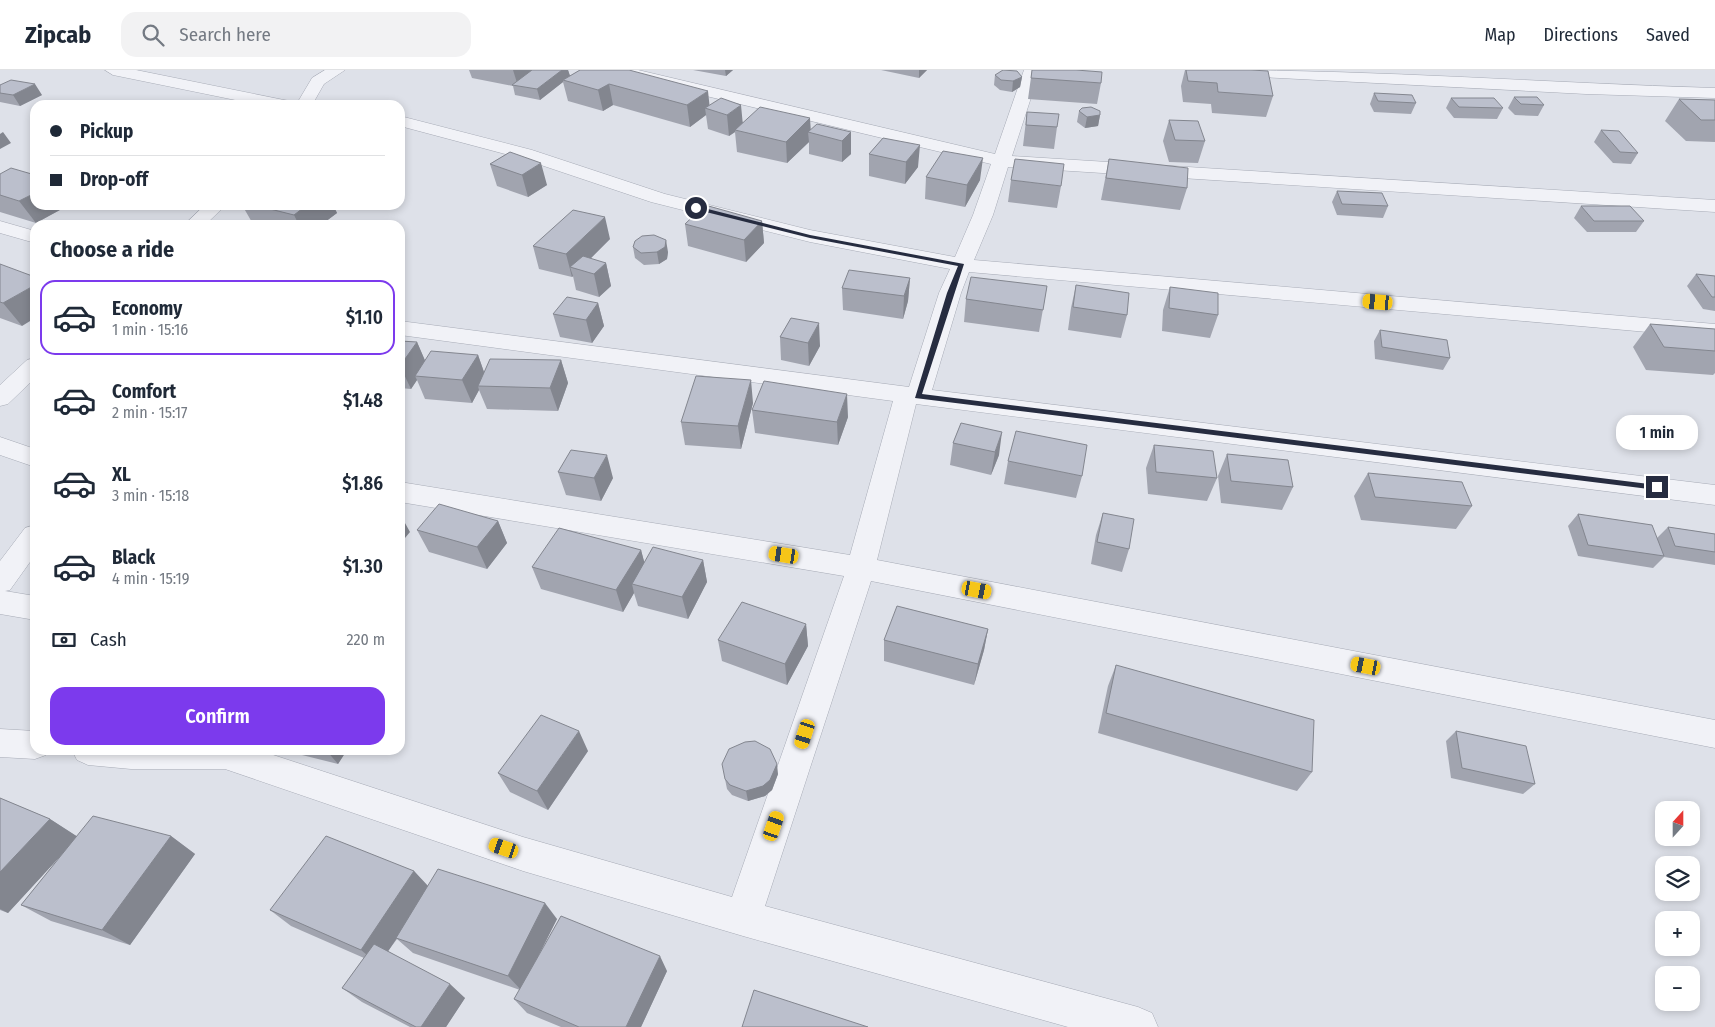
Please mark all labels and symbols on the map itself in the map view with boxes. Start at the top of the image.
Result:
route start [685,197,707,219]
car [1362,293,1393,311]
callout: 1 min [1616,414,1698,450]
route end [1646,476,1668,498]
car [768,545,799,565]
car [960,580,993,600]
car [1349,656,1382,676]
car [793,717,816,751]
north arrow [1655,801,1700,846]
car [762,809,785,843]
car [487,836,520,860]

